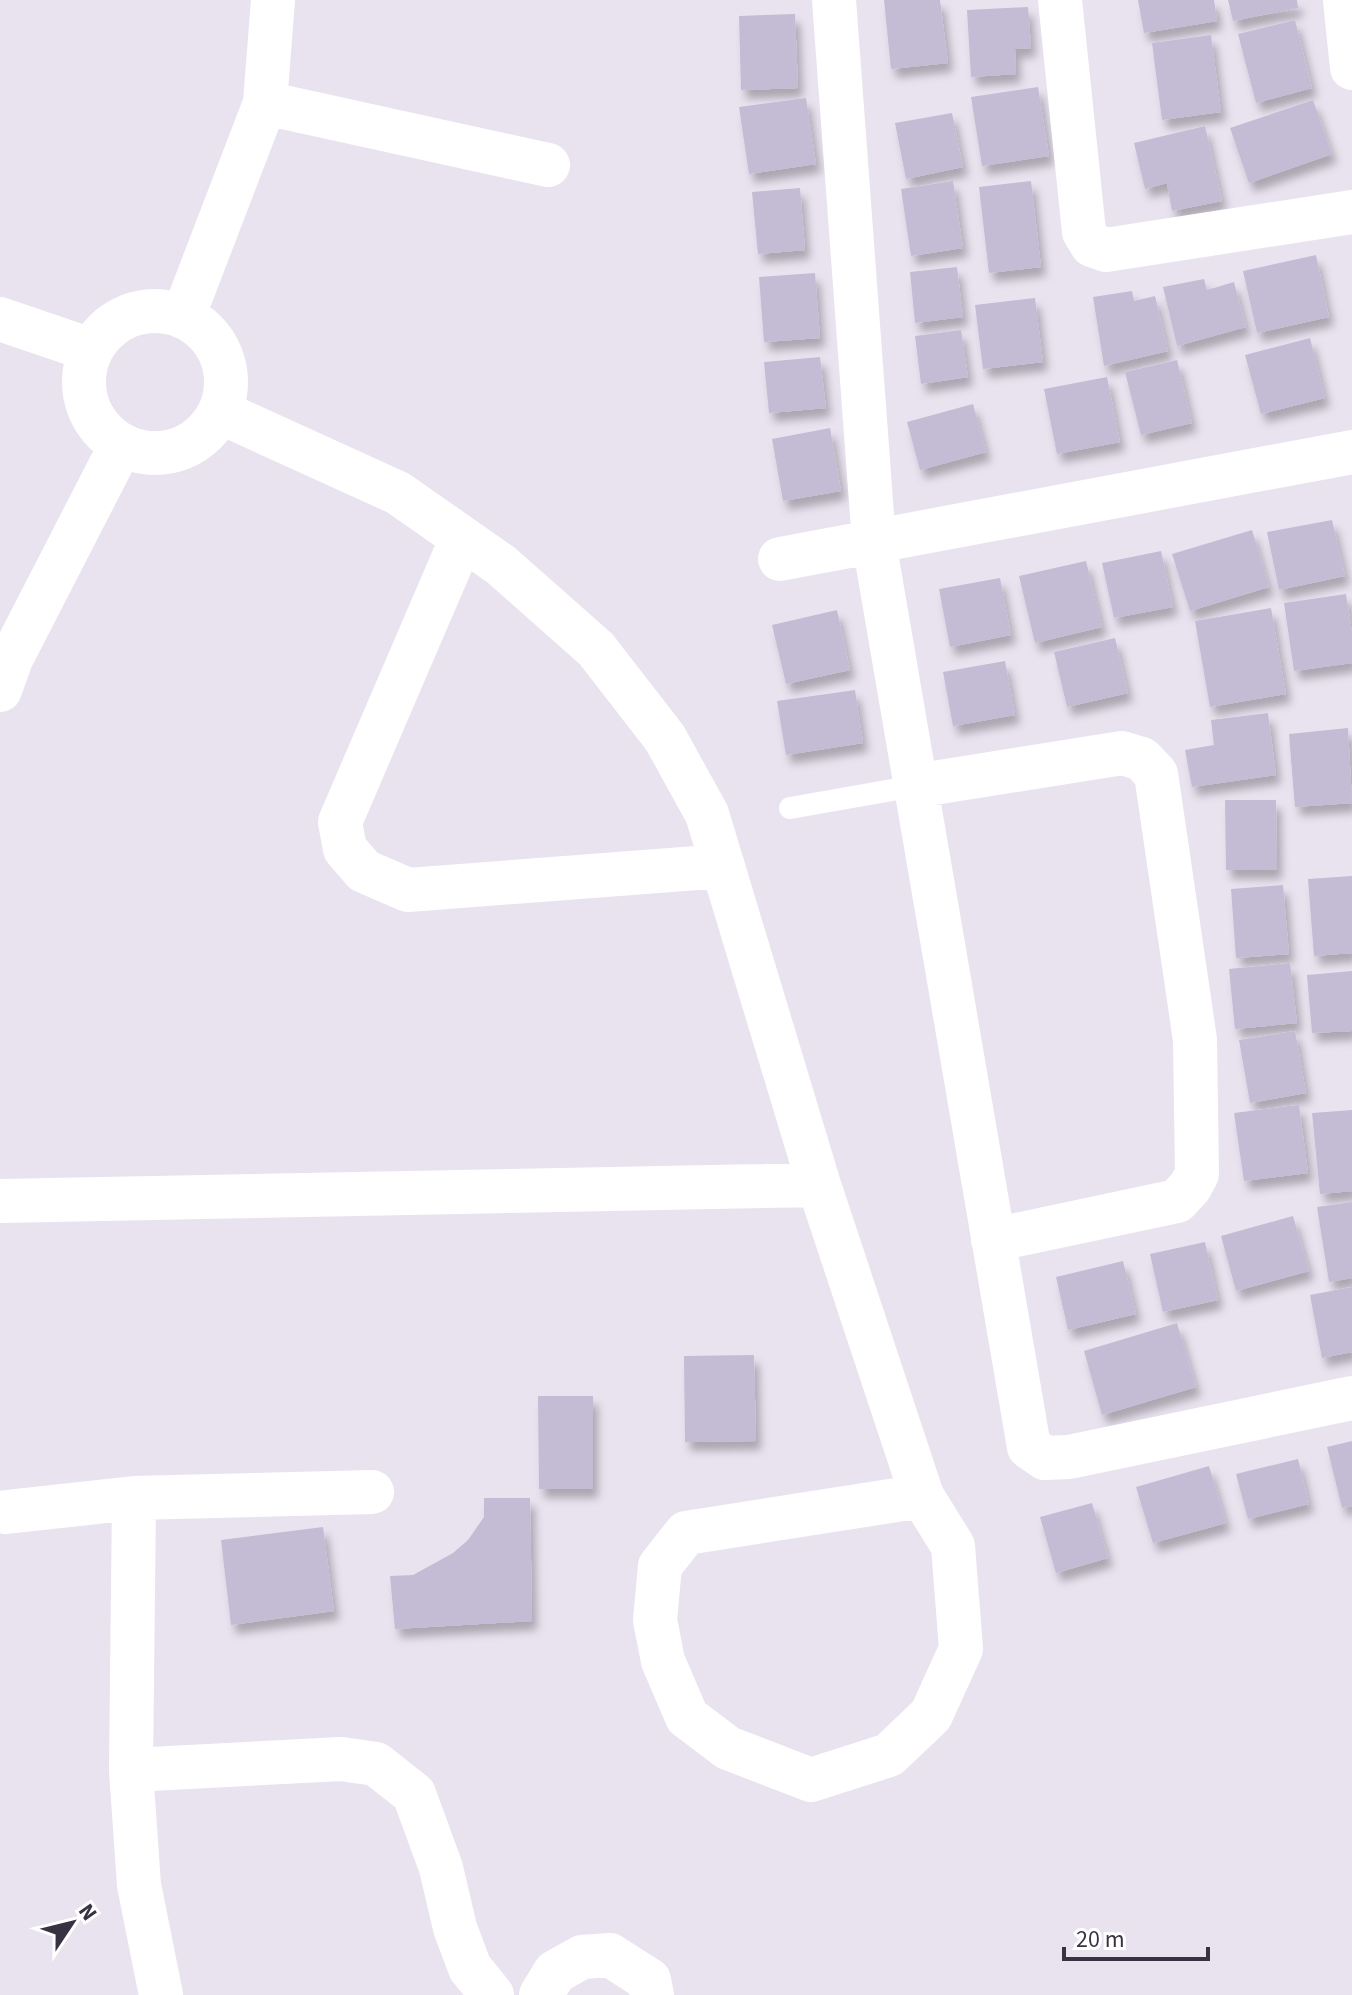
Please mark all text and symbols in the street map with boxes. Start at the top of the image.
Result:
north arrow [32,1883,112,1963]
text: N [70,1897,105,1927]
scale bar [1064,1911,1208,1961]
text: 20 m [1076,1922,1125,1957]

